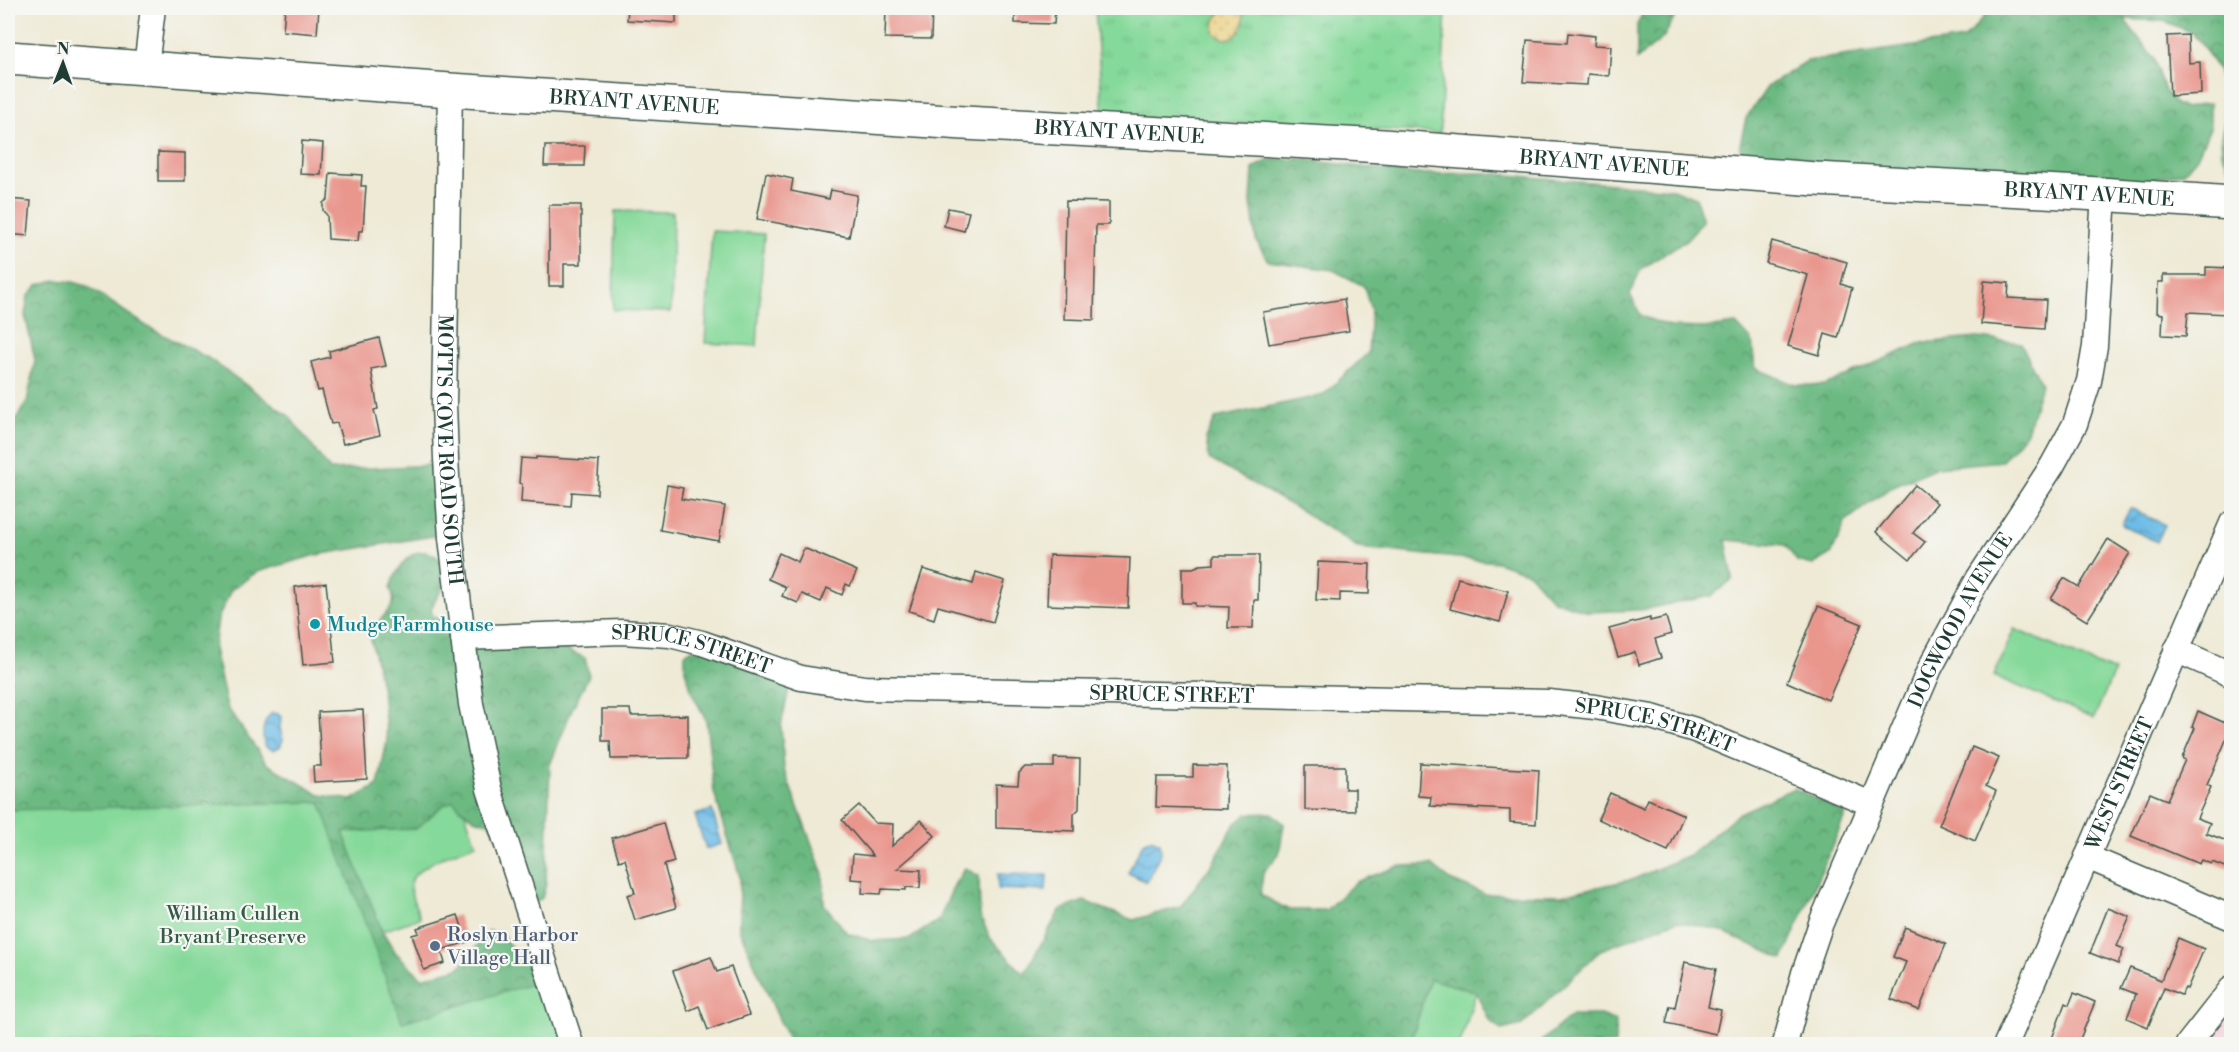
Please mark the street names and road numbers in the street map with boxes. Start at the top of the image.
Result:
street label: BRYANT AVENUE [548,85,720,121]
street label: BRYANT AVENUE [1033,116,1205,150]
street label: BRYANT AVENUE [1518,145,1690,183]
street label: BRYANT AVENUE [2003,178,2175,213]
street label: MOTTS COVE ROAD SOUTH [430,314,468,587]
street label: DOGWOOD AVENUE [1903,528,2019,712]
street label: SPRUCE STREET [611,621,775,681]
street label: SPRUCE STREET [1089,682,1255,710]
street label: SPRUCE STREET [1574,694,1738,759]
street label: WEST STREET [2080,714,2160,855]

